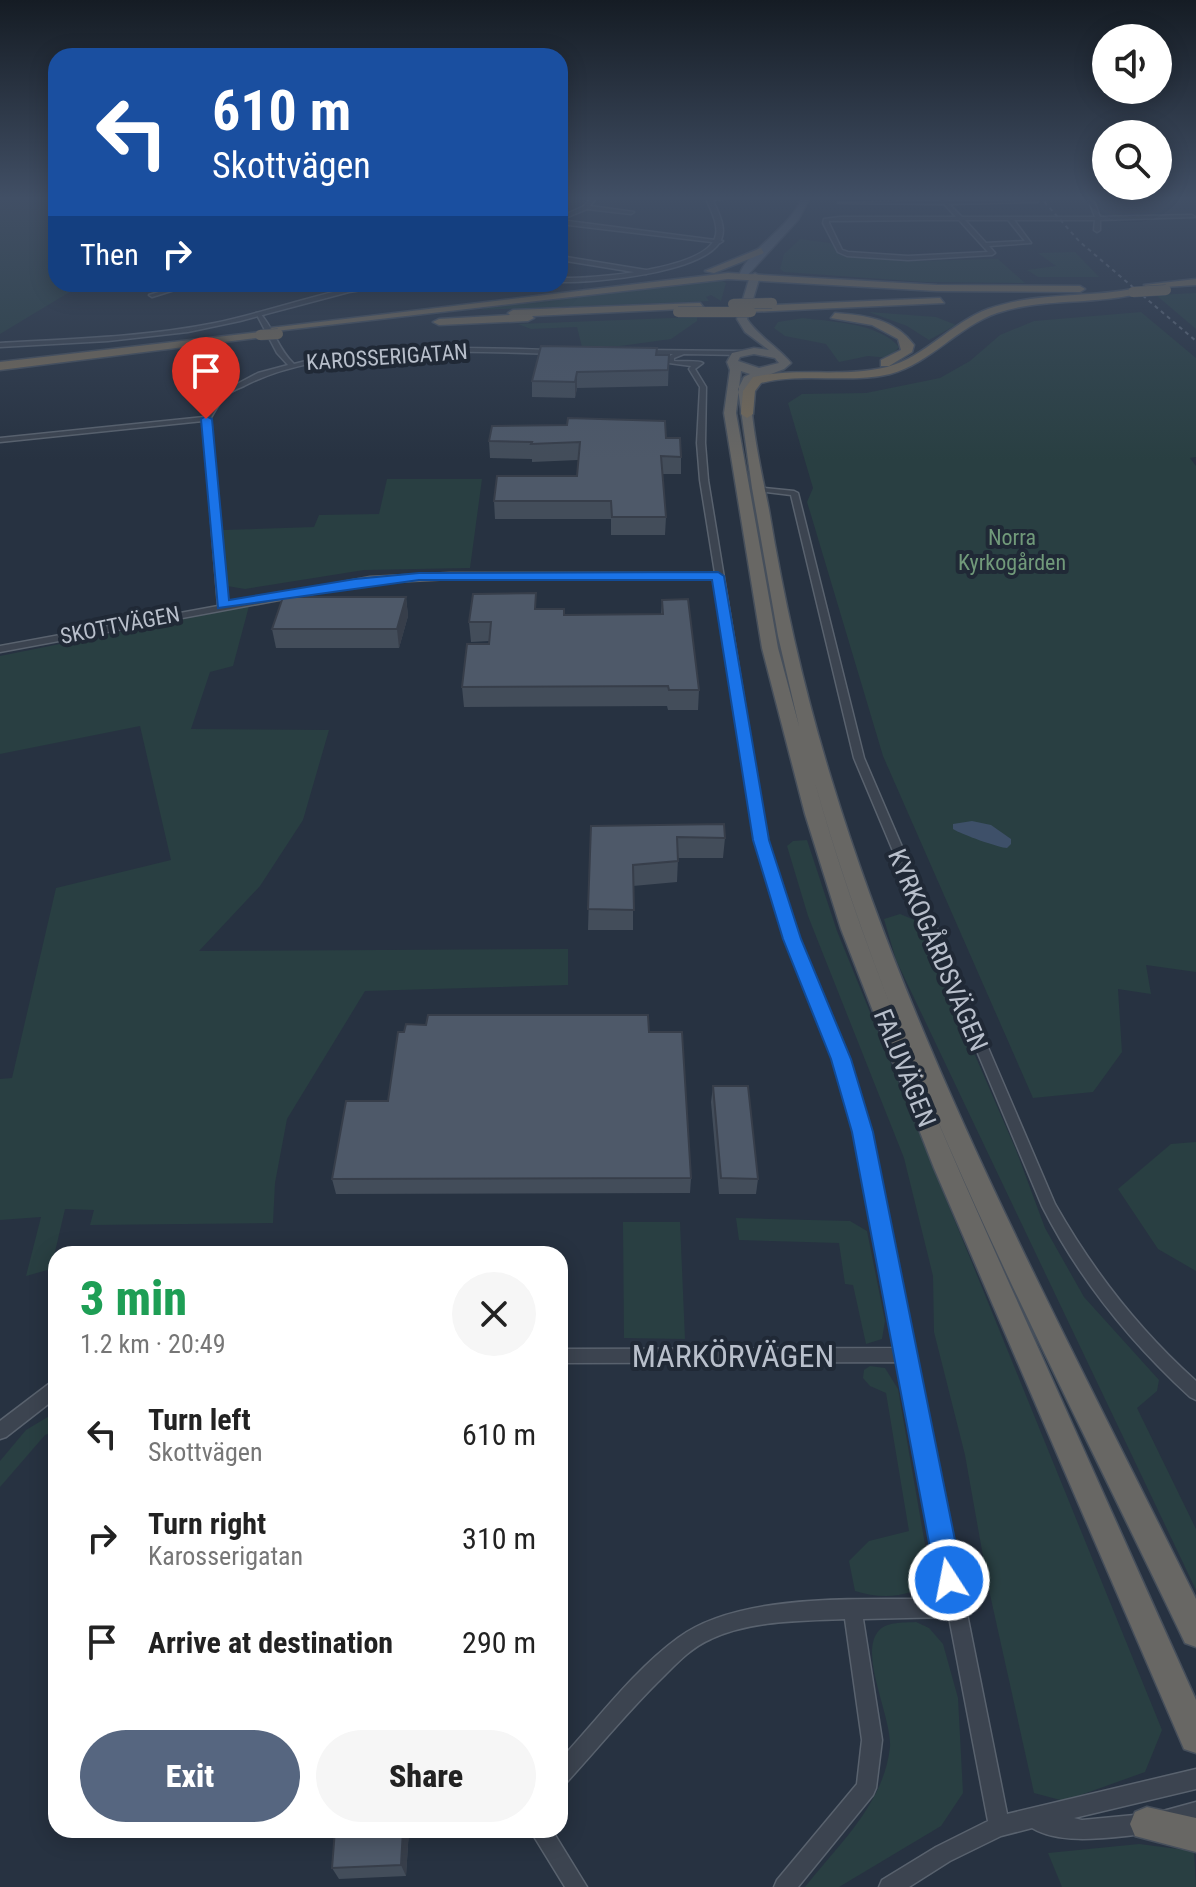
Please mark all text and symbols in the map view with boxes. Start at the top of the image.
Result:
map controls [1092,24,1172,200]
button: sound [1092,24,1172,104]
text: 610 m [212,78,351,144]
icon: left [80,80,184,184]
button: search [1092,120,1172,200]
text: Skottvägen [212,145,371,187]
icon: right [155,232,199,276]
text: Then [80,237,139,272]
pin [172,337,240,419]
street label: KAROSSERIGATAN [305,339,469,375]
icon: arrive [184,349,228,393]
park label: Norra Kyrkogården [958,525,1066,575]
street label: SKOTTVÄGEN [58,601,182,649]
street label: KYRKOGÅRDSVÄGEN [882,844,995,1055]
street label: FALUVÄGEN [868,1005,942,1131]
text: 3 min [80,1270,187,1327]
button: close [452,1272,536,1356]
text: 1.2 km · 20:49 [80,1329,225,1359]
street label: MARKÖRVÄGEN [632,1337,834,1375]
text: Turn left [148,1402,251,1437]
icon: left [80,1412,124,1456]
text: 610 m [462,1417,536,1452]
text: Skottvägen [148,1437,263,1467]
text: Turn right [148,1506,266,1541]
icon: right [80,1516,124,1560]
text: 310 m [462,1521,536,1556]
position arrow [907,1538,991,1622]
text: Karosserigatan [148,1541,303,1571]
icon: arrive [80,1620,124,1664]
text: Arrive at destination [148,1625,393,1660]
text: 290 m [462,1625,536,1660]
button: Exit [80,1730,300,1822]
button: Share [316,1730,536,1822]

